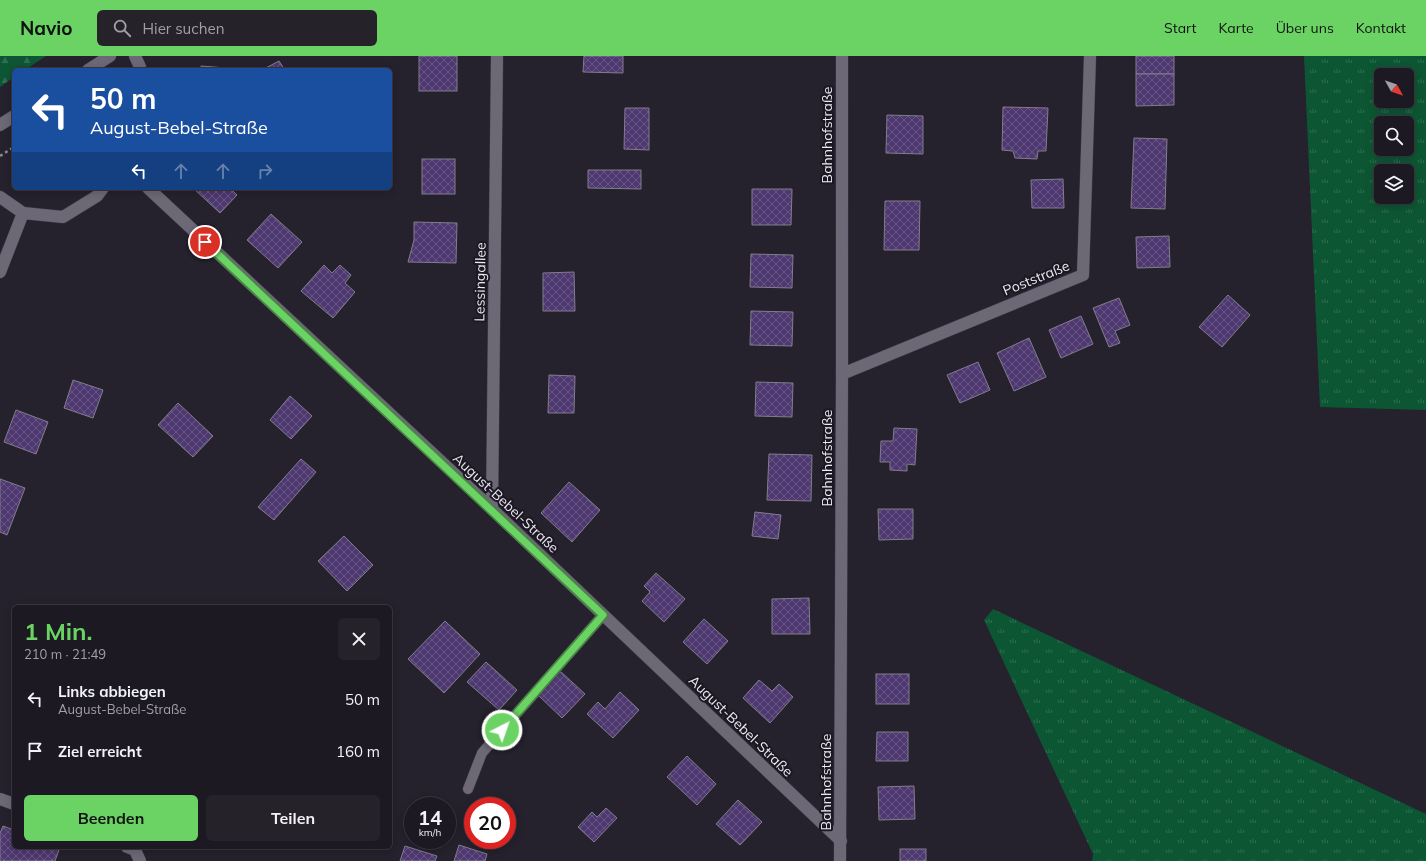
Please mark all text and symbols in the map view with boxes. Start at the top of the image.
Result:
search box [97,10,377,46]
text: Navio [20,16,73,40]
icon: search [111,17,133,39]
text: Hier suchen [143,19,224,38]
text: Start [1164,19,1196,37]
text: Karte [1218,19,1254,37]
text: Über uns [1276,19,1334,37]
text: Kontakt [1356,19,1406,37]
north arrow [1374,68,1414,108]
map controls [1374,68,1414,204]
text: 50 m [90,81,156,116]
icon: left [24,84,76,136]
street label: Bahnhofstraße [818,87,836,183]
text: August-Bebel-Straße [90,116,268,139]
button: search [1374,116,1414,156]
icon: left [128,160,150,182]
icon: ahead [170,160,192,182]
icon: ahead [212,160,234,182]
icon: right [254,160,276,182]
button: layers [1374,164,1414,204]
pin [188,225,222,259]
icon: arrive [194,231,216,253]
street label: Lessingallee [470,242,490,322]
street label: Poststraße [1000,256,1072,300]
street label: Bahnhofstraße [818,410,836,506]
street label: August-Bebel-Straße [449,449,563,557]
text: 1 Min. [24,616,93,646]
button: close [338,618,380,660]
text: 210 m · 21:49 [24,646,106,662]
street label: August-Bebel-Straße [685,672,797,780]
text: Links abbiegen [58,682,166,701]
icon: left [24,688,46,710]
text: 50 m [345,690,380,709]
text: August-Bebel-Straße [58,701,186,717]
position arrow [481,709,523,751]
street label: Bahnhofstraße [817,734,835,830]
icon: arrive [24,740,46,762]
text: Ziel erreicht [58,742,142,761]
text: 160 m [336,742,380,761]
button: Beenden [24,795,198,841]
button: Teilen [206,795,380,841]
speed limit sign: 20 [464,797,516,849]
text: 14 [418,805,442,830]
text: km/h [419,826,441,839]

